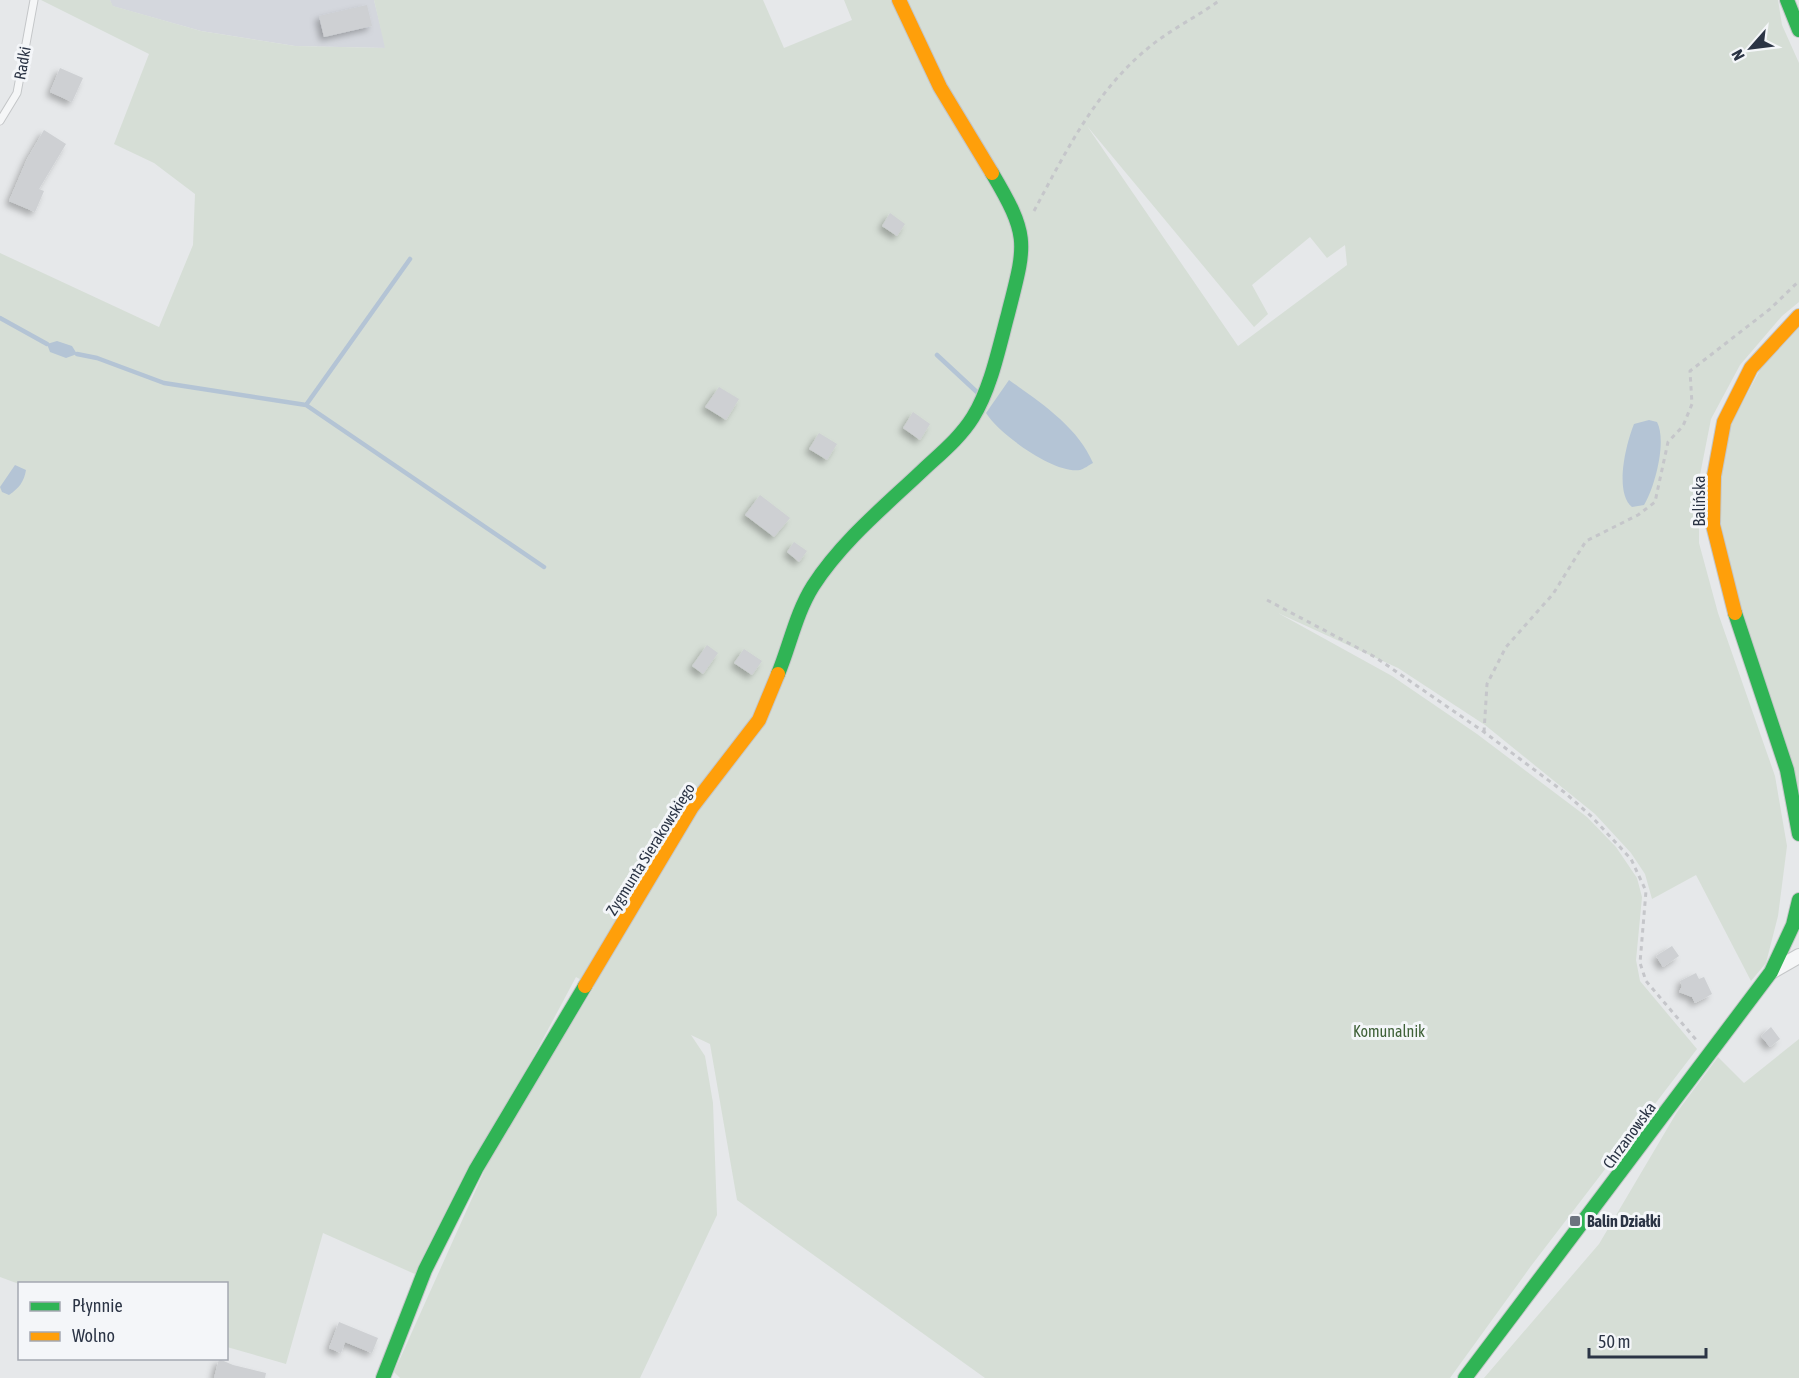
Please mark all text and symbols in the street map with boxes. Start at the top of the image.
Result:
north arrow [1721,18,1781,78]
street label: Radki [10,45,34,81]
text: N [1728,47,1748,63]
street label: Balińska [1690,476,1708,526]
street label: Zygmunta Sierakowskiego [602,780,699,919]
park label: Komunalnik [1353,1022,1425,1040]
street label: Chrzanowska [1599,1098,1659,1172]
place label: Balin Działki [1587,1212,1661,1230]
marker: Balin Działki [1568,1214,1582,1228]
legend [18,1282,228,1360]
text: Płynnie [72,1295,123,1316]
scale bar [1589,1321,1706,1359]
text: Wolno [72,1325,115,1346]
text: 50 m [1598,1331,1630,1352]

